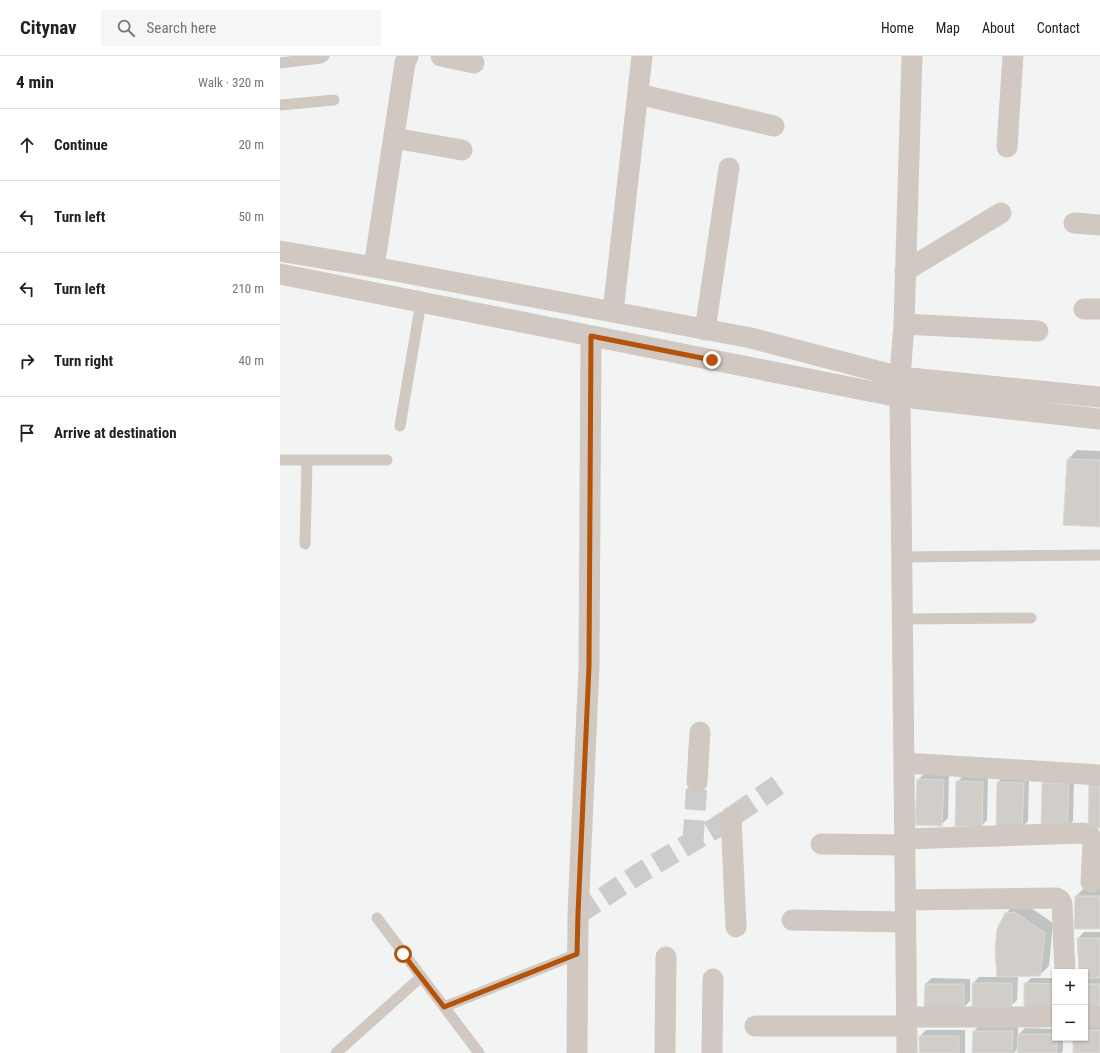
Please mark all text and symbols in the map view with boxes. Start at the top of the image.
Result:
search box [101,10,381,46]
text: Citynav [20,16,77,39]
icon: search [115,17,137,39]
text: Search here [147,19,216,37]
text: Home [881,20,914,36]
text: Map [936,20,960,36]
text: About [982,20,1015,36]
text: Contact [1037,20,1080,36]
text: 4 min [16,72,54,92]
text: Walk · 320 m [198,75,264,90]
icon: ahead [16,134,38,156]
text: Continue [54,136,108,154]
text: 20 m [238,137,264,152]
icon: left [16,206,38,228]
text: Turn left [54,208,105,226]
text: 50 m [238,209,264,224]
icon: left [16,278,38,300]
text: Turn left [54,280,105,298]
text: 210 m [232,281,264,296]
icon: right [16,350,38,372]
route end [703,351,721,369]
text: Turn right [54,352,113,370]
text: 40 m [238,353,264,368]
icon: arrive [16,422,38,444]
text: Arrive at destination [54,424,177,442]
route start [394,945,412,963]
map controls [1052,969,1088,1041]
button: + [1052,969,1088,1005]
button: − [1052,1005,1088,1041]

